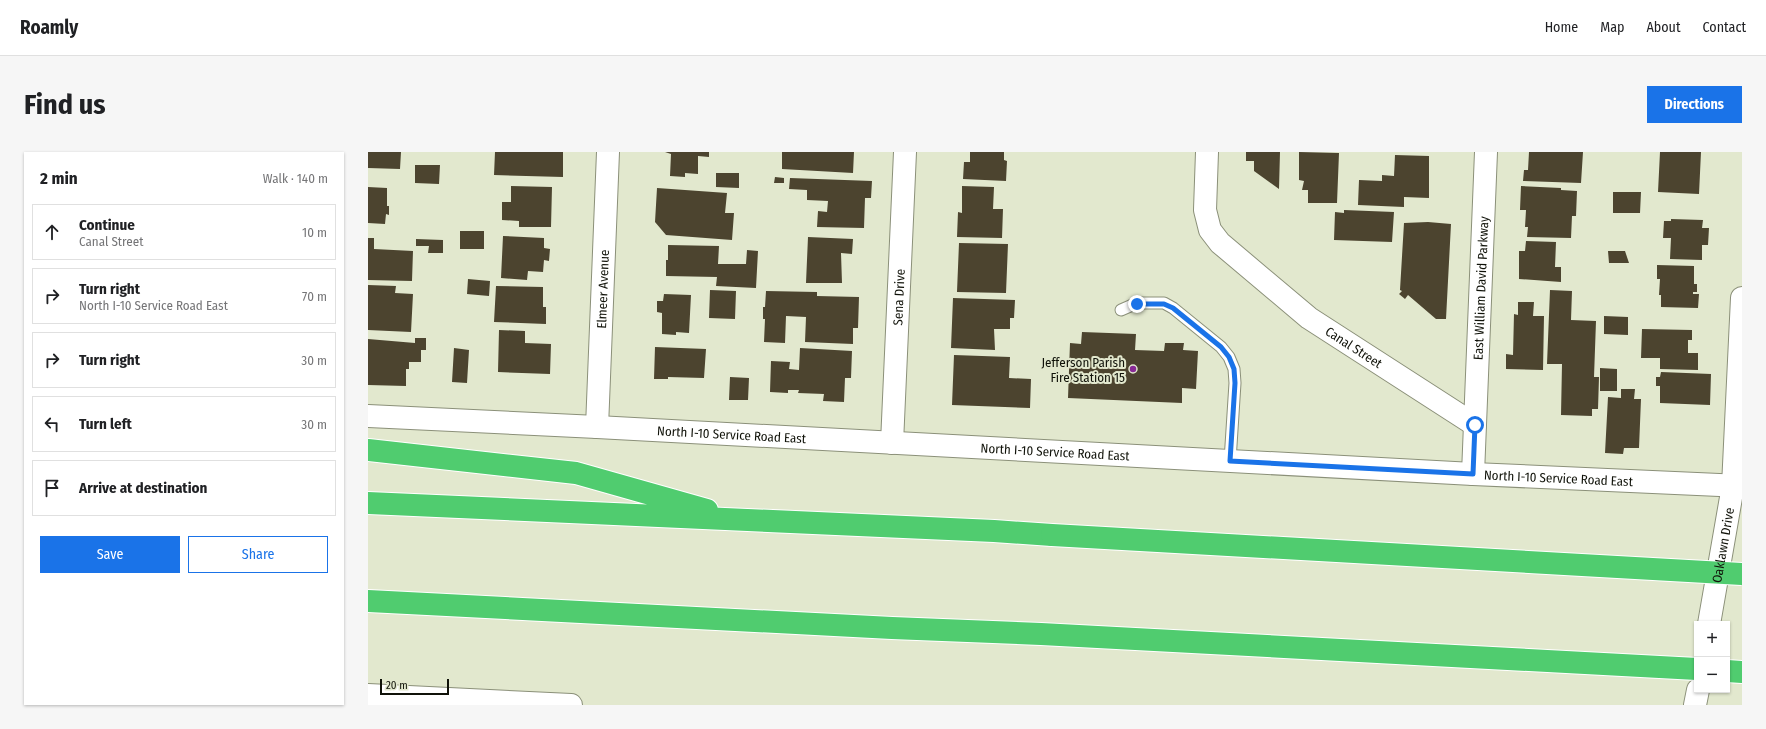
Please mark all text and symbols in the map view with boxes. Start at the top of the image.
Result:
text: Roamly [20,16,78,39]
text: Home [1545,19,1578,36]
text: Map [1600,19,1624,36]
text: About [1646,19,1681,36]
text: Contact [1703,19,1746,36]
button: Directions [1647,86,1742,123]
text: Find us [24,88,106,121]
text: 2 min [40,168,78,189]
text: Walk · 140 m [263,171,328,186]
text: Continue [79,216,135,234]
street label: East William David Parkway [1470,216,1491,360]
icon: ahead [41,221,63,243]
text: 10 m [302,225,327,240]
text: Canal Street [79,234,143,249]
street label: Elmeer Avenue [593,249,612,329]
street label: Sena Drive [890,268,907,326]
text: Turn right [79,280,140,298]
icon: right [41,285,63,307]
text: 70 m [302,289,327,304]
route end [1128,295,1146,313]
text: North I-10 Service Road East [79,298,228,313]
street label: Canal Street [1323,323,1386,371]
icon: right [41,349,63,371]
text: Turn right [79,351,140,369]
text: 30 m [301,353,327,368]
place label: Jefferson Parish Fire Station 15 [1041,355,1125,385]
marker: Jefferson Parish Fire Station 15 [1128,364,1138,374]
icon: left [41,413,63,435]
text: Turn left [79,415,132,433]
route start [1466,416,1484,434]
text: 30 m [301,417,327,432]
street label: North I-10 Service Road East [657,423,807,446]
street label: North I-10 Service Road East [980,440,1131,463]
street label: North I-10 Service Road East [1484,467,1634,489]
icon: arrive [41,477,63,499]
text: Arrive at destination [79,479,207,497]
street label: Oaklawn Drive [1709,506,1737,584]
button: Save [40,536,180,573]
button: Share [188,536,328,573]
map controls [1694,621,1730,693]
button: + [1694,621,1730,657]
button: − [1694,657,1730,693]
scale bar [380,677,449,696]
text: 20 m [386,679,408,692]

